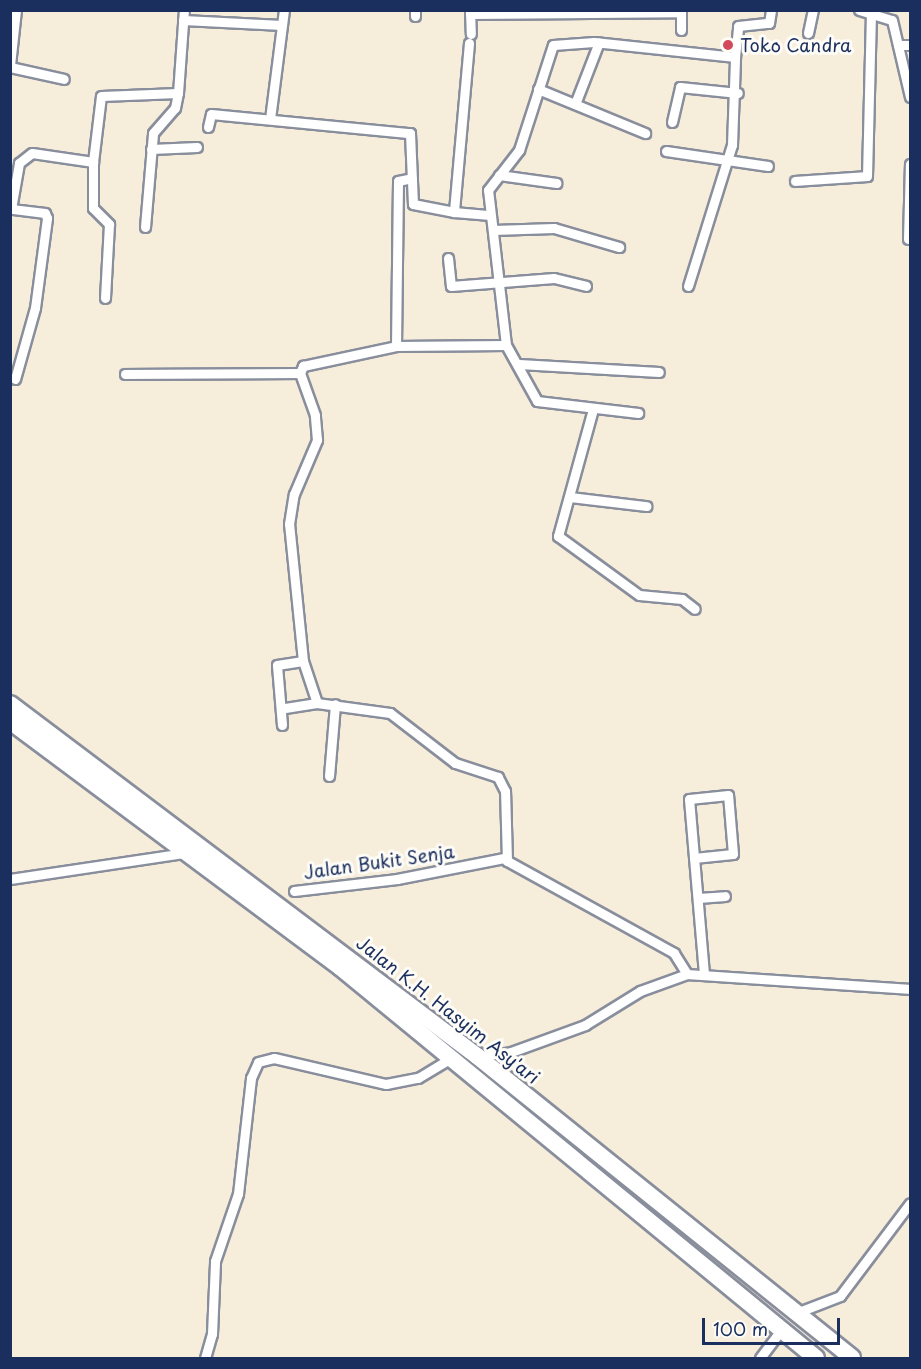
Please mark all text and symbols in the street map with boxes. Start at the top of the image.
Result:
place label: Toko Candra [740,34,852,56]
marker: Toko Candra [721,38,735,52]
street label: Jalan Bukit Senja [301,841,457,883]
street label: Jalan K.H. Hasyim Asy'ari [352,932,544,1088]
scale bar [705,1306,843,1344]
text: 100 m [713,1315,768,1342]

